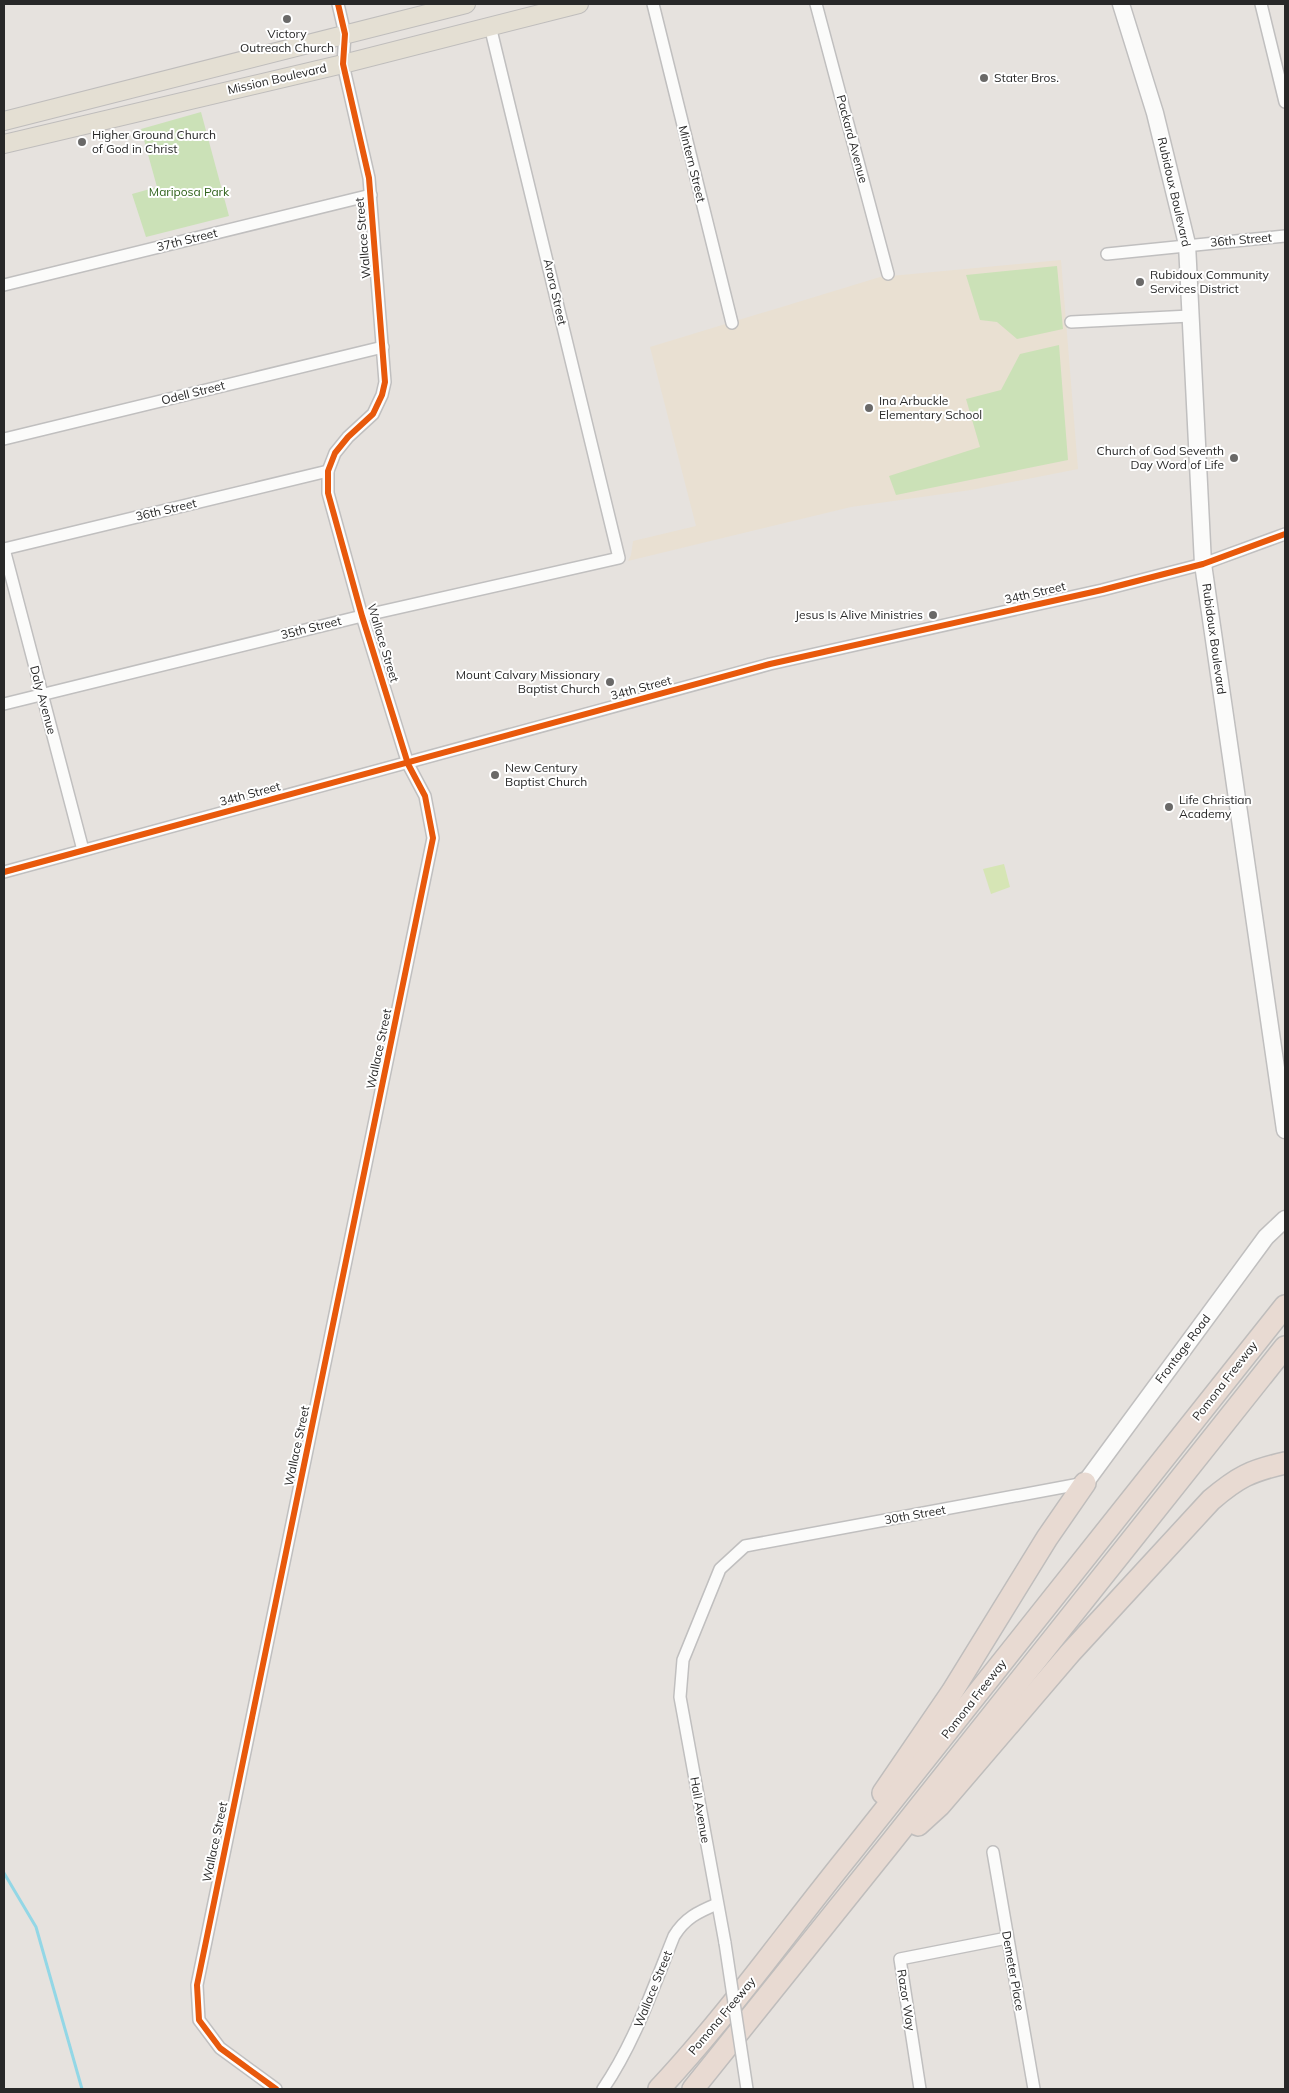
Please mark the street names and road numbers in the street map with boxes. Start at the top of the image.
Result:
street label: Mission Boulevard [226,60,328,97]
street label: Packard Avenue [834,93,871,184]
street label: Mintern Street [676,124,709,204]
street label: Rubidoux Boulevard [1155,136,1194,248]
street label: Wallace Street [351,197,374,279]
street label: 37th Street [155,225,219,254]
street label: 36th Street [1209,229,1272,250]
street label: Arora Street [541,257,570,327]
street label: Odell Street [160,377,226,408]
street label: 36th Street [134,495,198,524]
street label: 34th Street [1003,578,1067,607]
street label: Rubidoux Boulevard [1199,582,1230,695]
street label: Wallace Street [364,602,403,684]
street label: 35th Street [279,613,343,642]
street label: Daly Avenue [27,664,60,736]
street label: 34th Street [609,672,673,703]
street label: 34th Street [218,778,282,809]
street label: Wallace Street [363,1008,394,1090]
street label: Frontage Road [1152,1311,1213,1386]
street label: Pomona Freeway [1189,1337,1261,1423]
street label: Wallace Street [281,1405,312,1487]
street label: 30th Street [883,1502,947,1527]
street label: Pomona Freeway [938,1655,1010,1741]
street label: Hall Avenue [687,1776,714,1844]
street label: Wallace Street [199,1801,230,1883]
street label: Demeter Place [999,1930,1028,2012]
street label: Wallace Street [630,1948,675,2029]
street label: Razor Way [894,1968,919,2032]
street label: Pomona Freeway [685,1973,759,2058]

